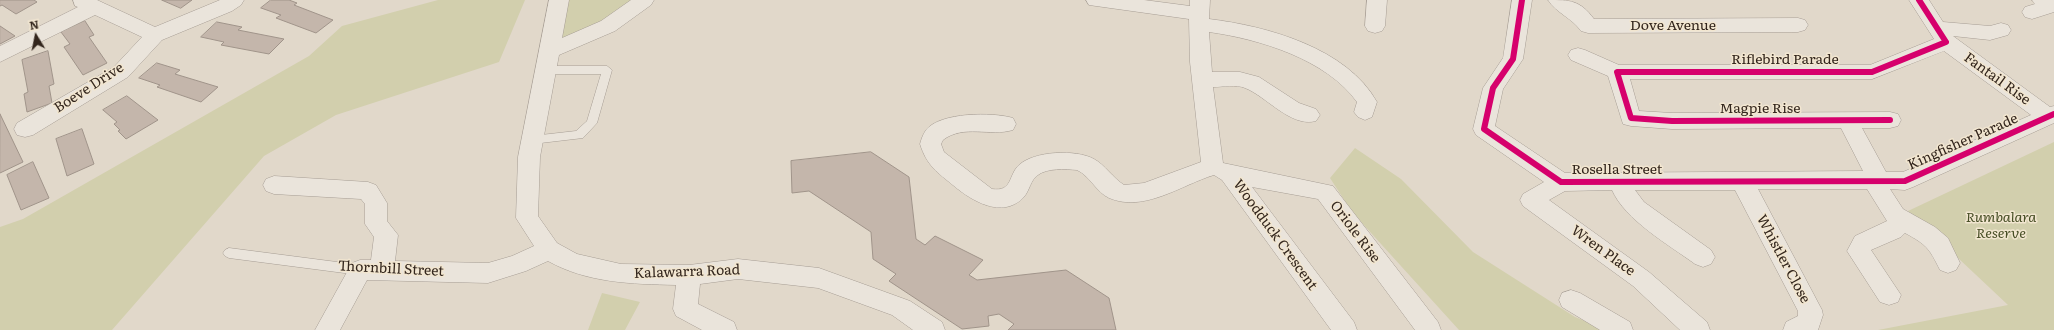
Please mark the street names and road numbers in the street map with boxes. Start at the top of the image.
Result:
street label: Dove Avenue [1630,18,1716,34]
street label: Fantail Rise [1961,49,2033,109]
street label: Riflebird Parade [1731,52,1839,68]
street label: Boeve Drive [51,59,127,117]
street label: Magpie Rise [1720,101,1800,117]
street label: Kingfisher Parade [1905,110,2021,174]
street label: Rosella Street [1572,162,1662,178]
street label: Woodduck Crescent [1229,176,1321,294]
street label: Oriole Rise [1326,198,1384,266]
street label: Whistler Close [1753,212,1813,306]
street label: Wren Place [1568,222,1638,280]
street label: Thornbill Street [338,258,444,280]
street label: Kalawarra Road [634,262,740,282]

